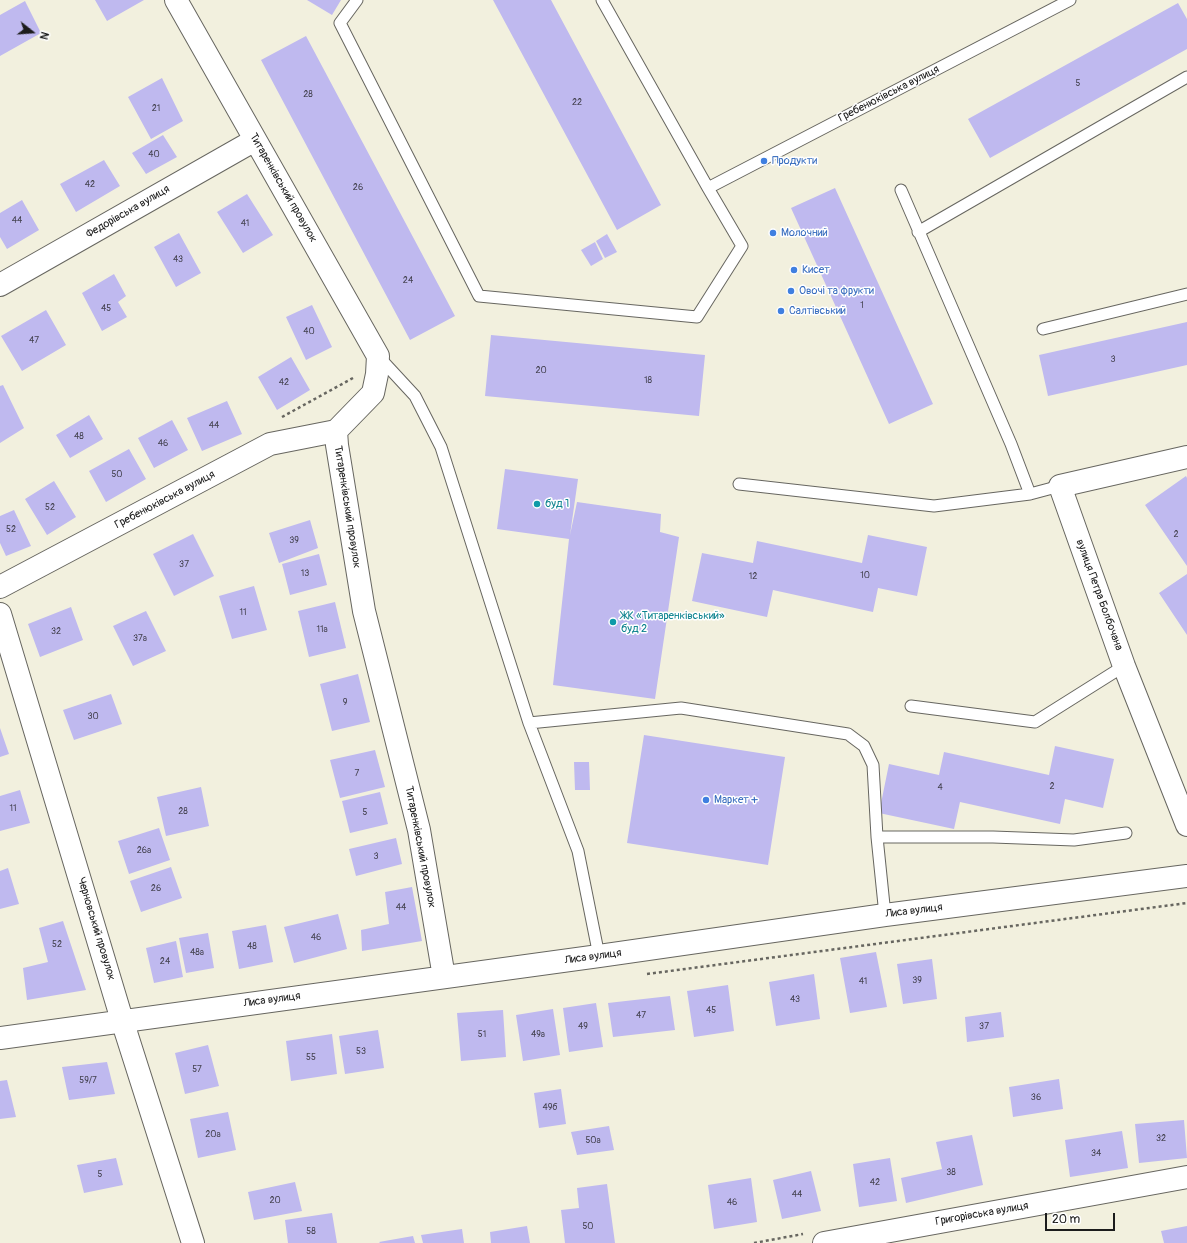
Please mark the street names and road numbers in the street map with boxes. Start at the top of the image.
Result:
street label: Гребенюківська вулиця [836,63,942,125]
street label: Титаренківський провулок [246,131,320,245]
street label: Федорівська вулиця [84,183,172,241]
street label: Титаренківський провулок [331,445,363,569]
street label: Гребенюківська вулиця [113,468,217,532]
street label: вулиця Петра Болбочана [1073,538,1125,652]
street label: Титаренківський провулок [402,785,438,909]
street label: Черновський провулок [74,876,118,982]
street label: Лиса вулиця [885,901,943,921]
street label: Лиса вулиця [564,946,622,968]
street label: Лиса вулиця [243,989,301,1011]
street label: Григорівська вулиця [934,1199,1030,1229]

